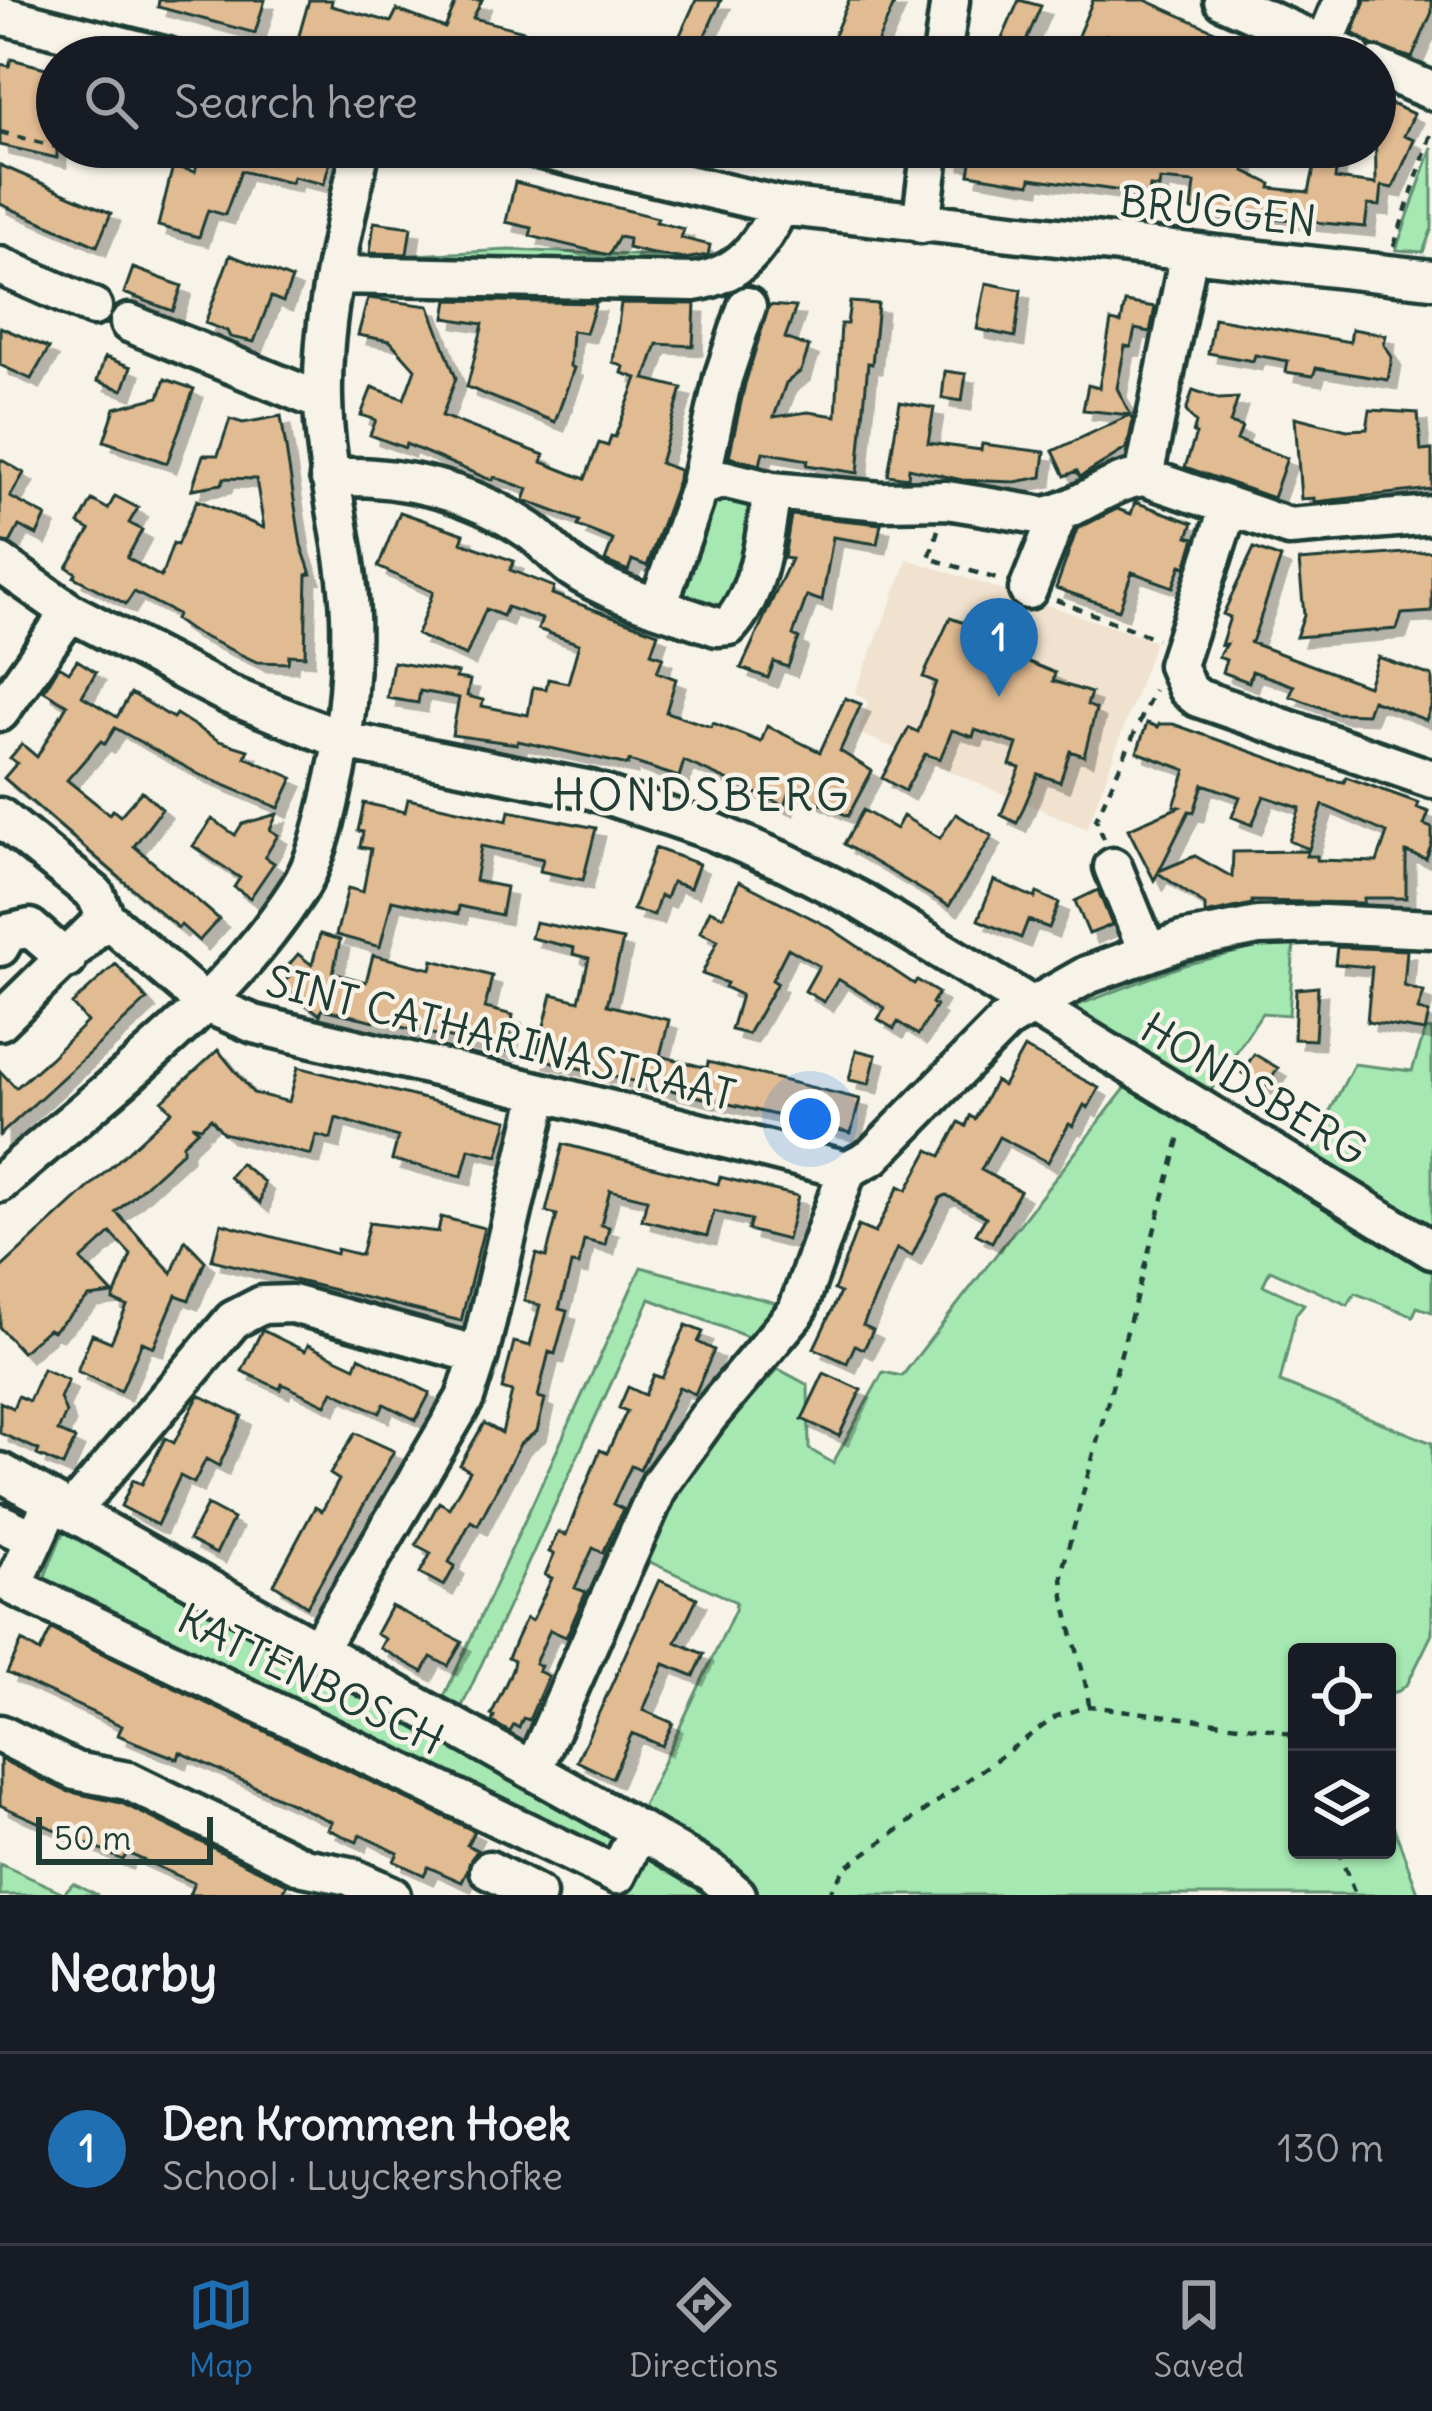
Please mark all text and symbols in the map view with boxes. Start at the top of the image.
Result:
search box [36,36,1396,168]
icon: search [78,69,144,135]
text: Search here [174,74,418,130]
street label: BRUGGEN [1117,175,1319,247]
pin: 1 [960,598,1038,697]
district label: HONDSBERG [553,767,851,823]
street label: SINT CATHARINASTRAAT [261,955,741,1121]
street label: HONDSBERG [1132,1001,1376,1177]
your location [780,1089,840,1149]
street label: KATTENBOSCH [170,1592,452,1766]
map controls [1288,1643,1396,1859]
button: locate [1288,1643,1396,1751]
button: layers [1288,1751,1396,1859]
scale bar [36,1811,213,1864]
text: 50 m [54,1817,131,1859]
text: Nearby [48,1941,217,2005]
text: Den Krommen Hoek [162,2096,571,2152]
text: 1 [79,2124,95,2173]
text: 130 m [1277,2124,1384,2173]
text: School · Luyckershofke [162,2152,563,2201]
tab: Map [188,2272,254,2386]
tab: Directions [629,2272,778,2386]
tab: Saved [1154,2272,1244,2386]

